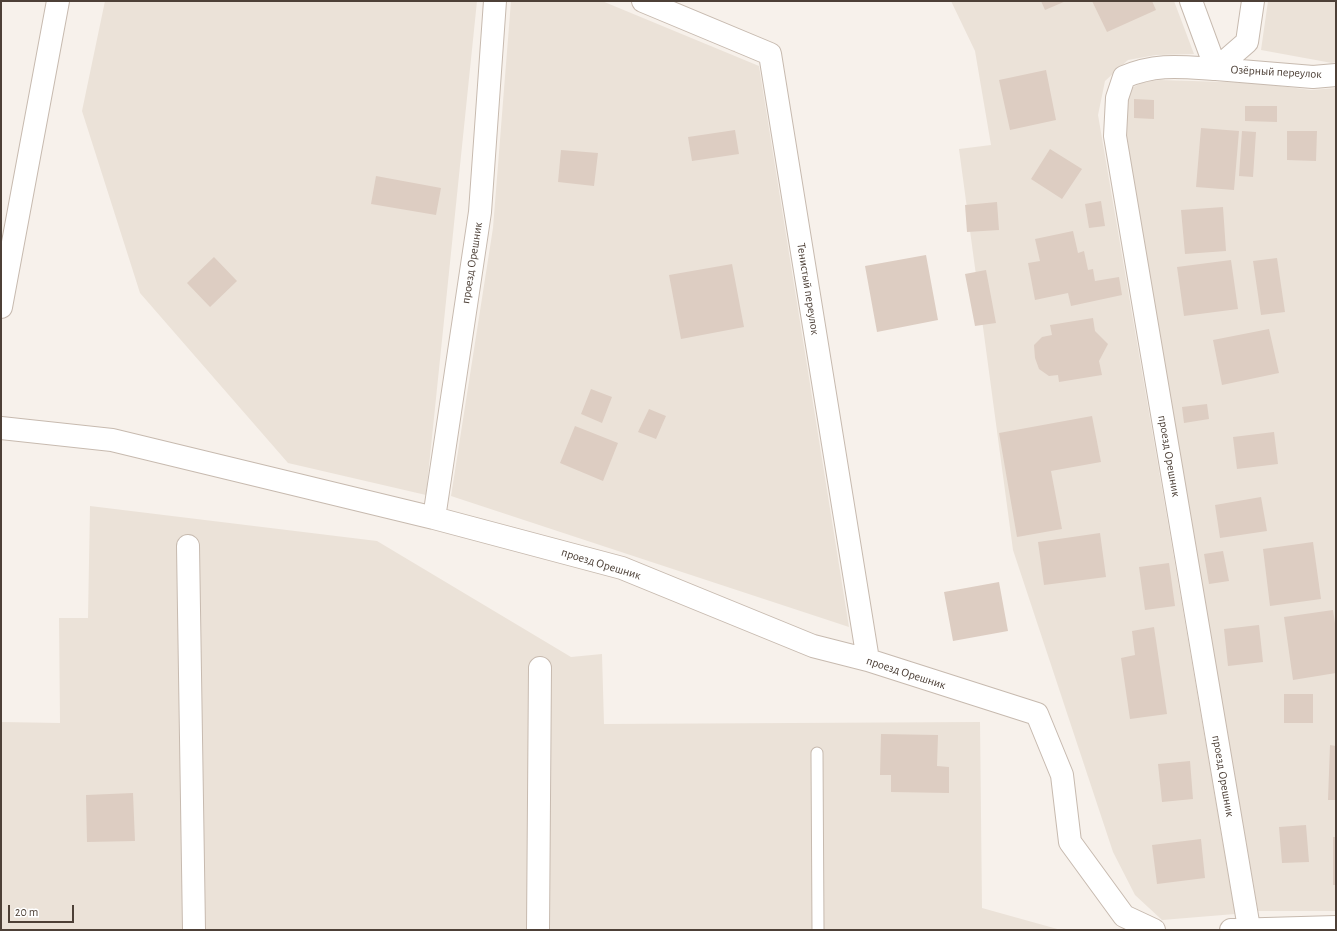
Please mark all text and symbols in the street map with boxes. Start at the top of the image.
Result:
street label: Озёрный переулок [1230,62,1322,82]
street label: проезд Орешник [458,221,486,305]
street label: Тенистый переулок [794,242,822,336]
street label: проезд Орешник [1155,414,1183,498]
street label: проезд Орешник [559,545,643,583]
street label: проезд Орешник [864,653,948,693]
street label: проезд Орешник [1209,734,1237,818]
scale bar [10,897,76,923]
text: 20 m [15,906,38,918]

